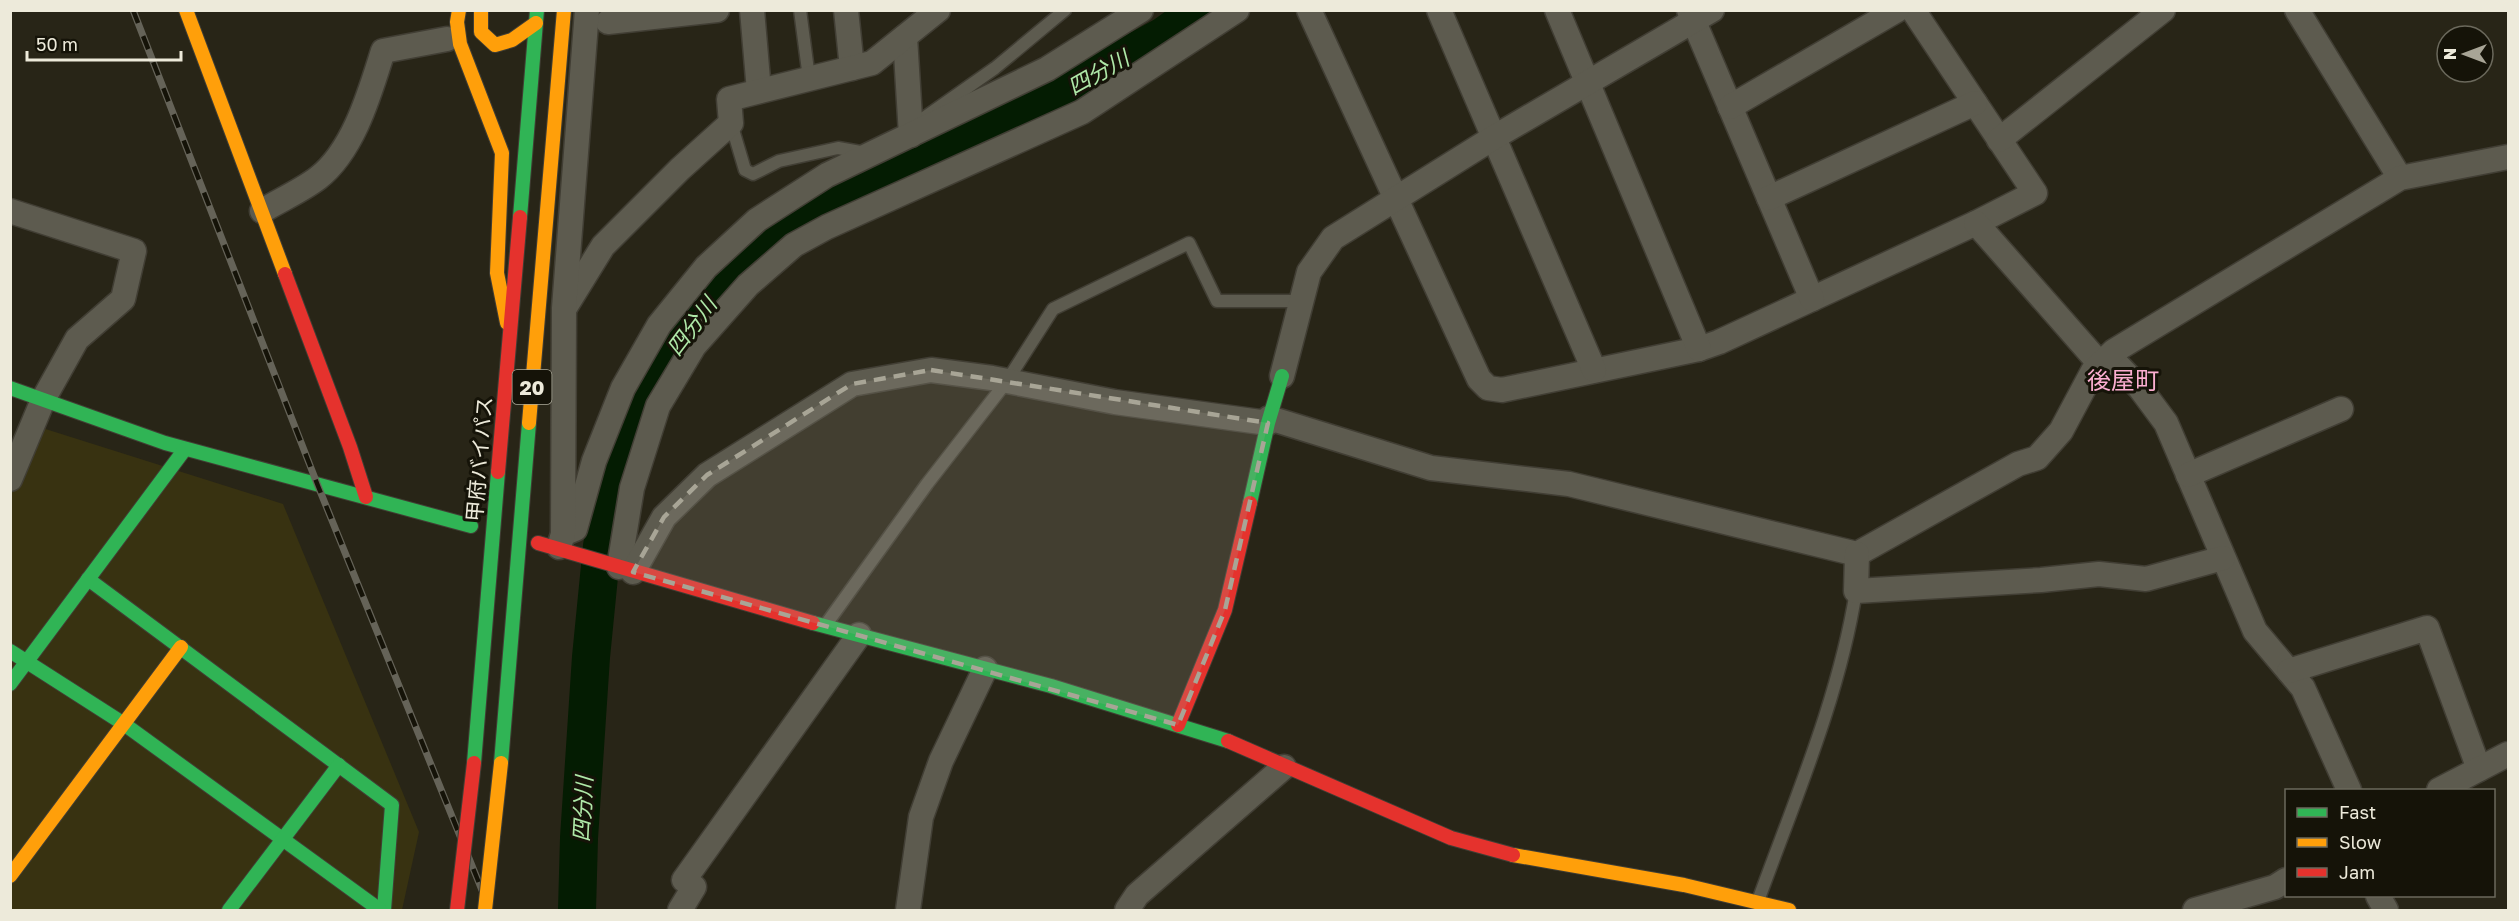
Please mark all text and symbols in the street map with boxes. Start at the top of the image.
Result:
scale bar [27,24,182,62]
north arrow [2435,24,2495,84]
text: 50 m [36,33,78,55]
water label: 四分川 [1063,43,1135,100]
text: N [2440,48,2460,60]
water label: 四分川 [660,290,723,360]
district label: 後屋町 [2087,365,2159,394]
road number: 20 [512,370,552,404]
street label: 甲府バイパス [461,395,497,523]
water label: 四分川 [567,773,597,843]
legend [2285,789,2495,897]
text: Fast [2339,801,2376,823]
text: Slow [2339,831,2382,853]
text: Jam [2339,861,2375,883]

